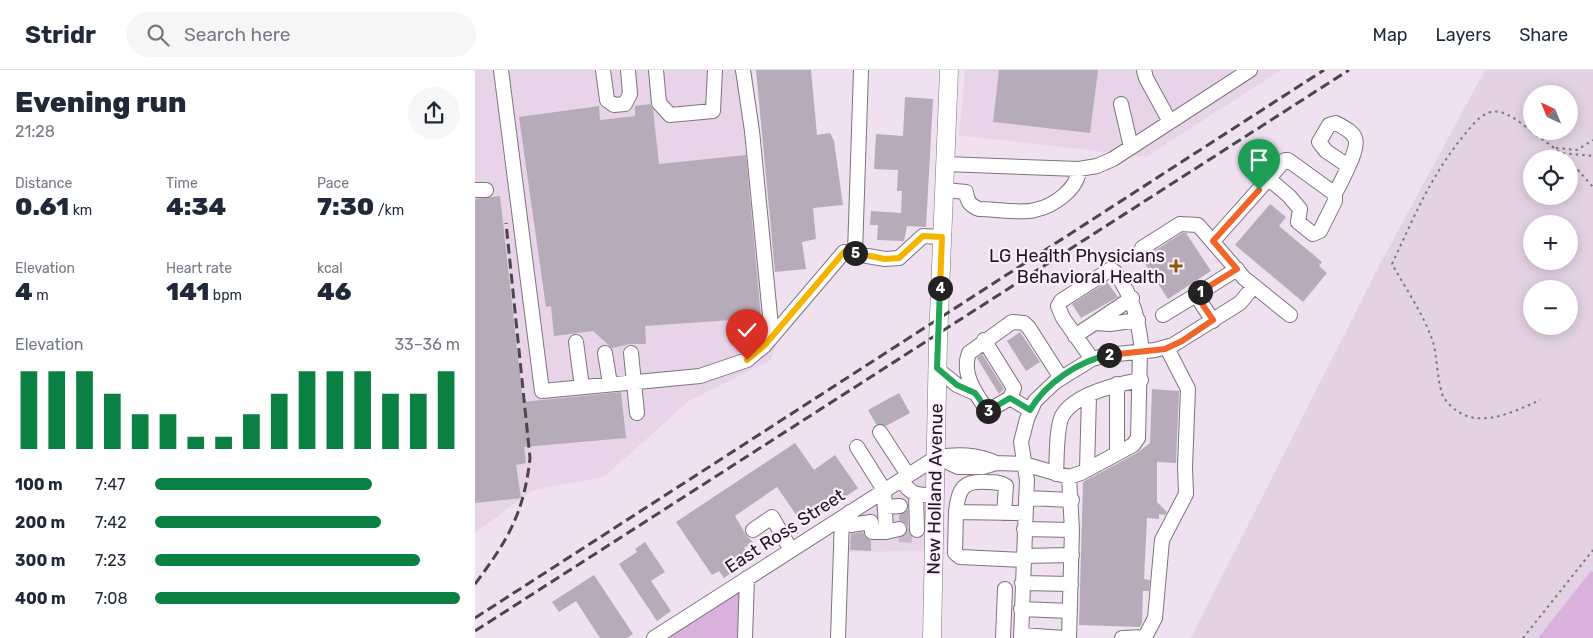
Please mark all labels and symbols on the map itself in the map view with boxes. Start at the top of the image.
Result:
north arrow [1523,85,1577,140]
pin [1238,139,1280,190]
pin: 5 [843,240,867,266]
place label: LG Health Physicians Behavioral Health [989,245,1165,288]
marker: LG Health Physicians Behavioral Health [1169,259,1183,273]
pin: 4 [927,276,953,300]
pin: 1 [1187,280,1213,304]
pin [726,309,768,360]
pin: 2 [1097,342,1121,368]
pin: 3 [975,398,1001,424]
street label: New Holland Avenue [923,403,947,575]
street label: East Ross Street [721,484,849,578]

